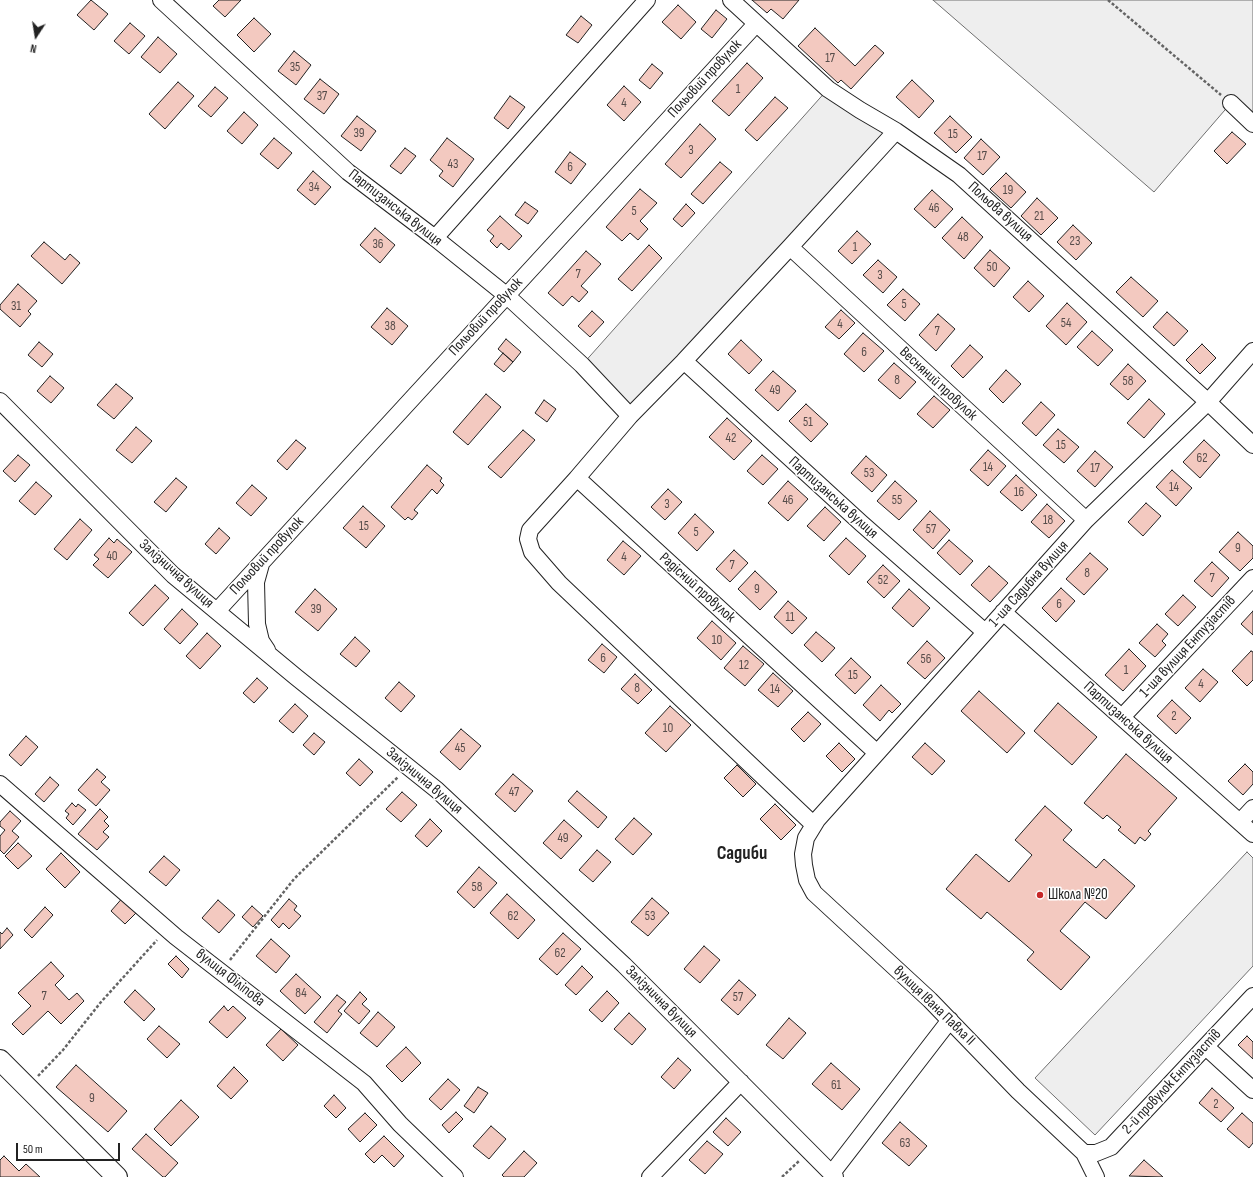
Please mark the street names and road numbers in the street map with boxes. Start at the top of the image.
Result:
street label: Польовий провулок [664,36,746,122]
street label: Партизанська вулиця [344,166,446,250]
street label: Польова вулиця [964,178,1036,246]
street label: Польовий провулок [445,274,527,360]
street label: Весняний провулок [895,343,981,425]
street label: Партизанська вулиця [785,453,881,543]
street label: Польовий провулок [226,513,308,599]
street label: Залізнична вулиця [135,536,217,612]
street label: 1-ша Садибна вулиця [986,537,1072,631]
street label: Радісний провулок [655,549,739,627]
street label: 1-ша вулиця Ентузіастів [1136,592,1240,702]
street label: Партизанська вулиця [1080,678,1176,768]
street label: Залізнична вулиця [382,744,466,818]
street label: вулиця Філіпова [192,945,268,1011]
street label: Залізнична вулиця [621,962,701,1042]
street label: вулиця Івана Павла II [889,962,979,1050]
street label: 2-й провулок Ентузіастів [1119,1026,1225,1138]

